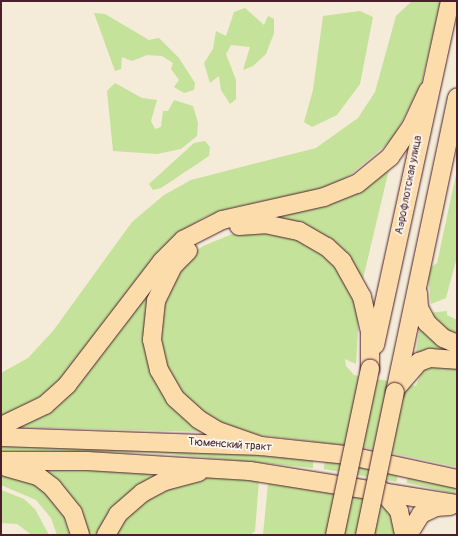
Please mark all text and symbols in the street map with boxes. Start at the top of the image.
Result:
street label: Аэрофлотская улица [393,134,425,236]
street label: Тюменский тракт [188,435,272,455]

